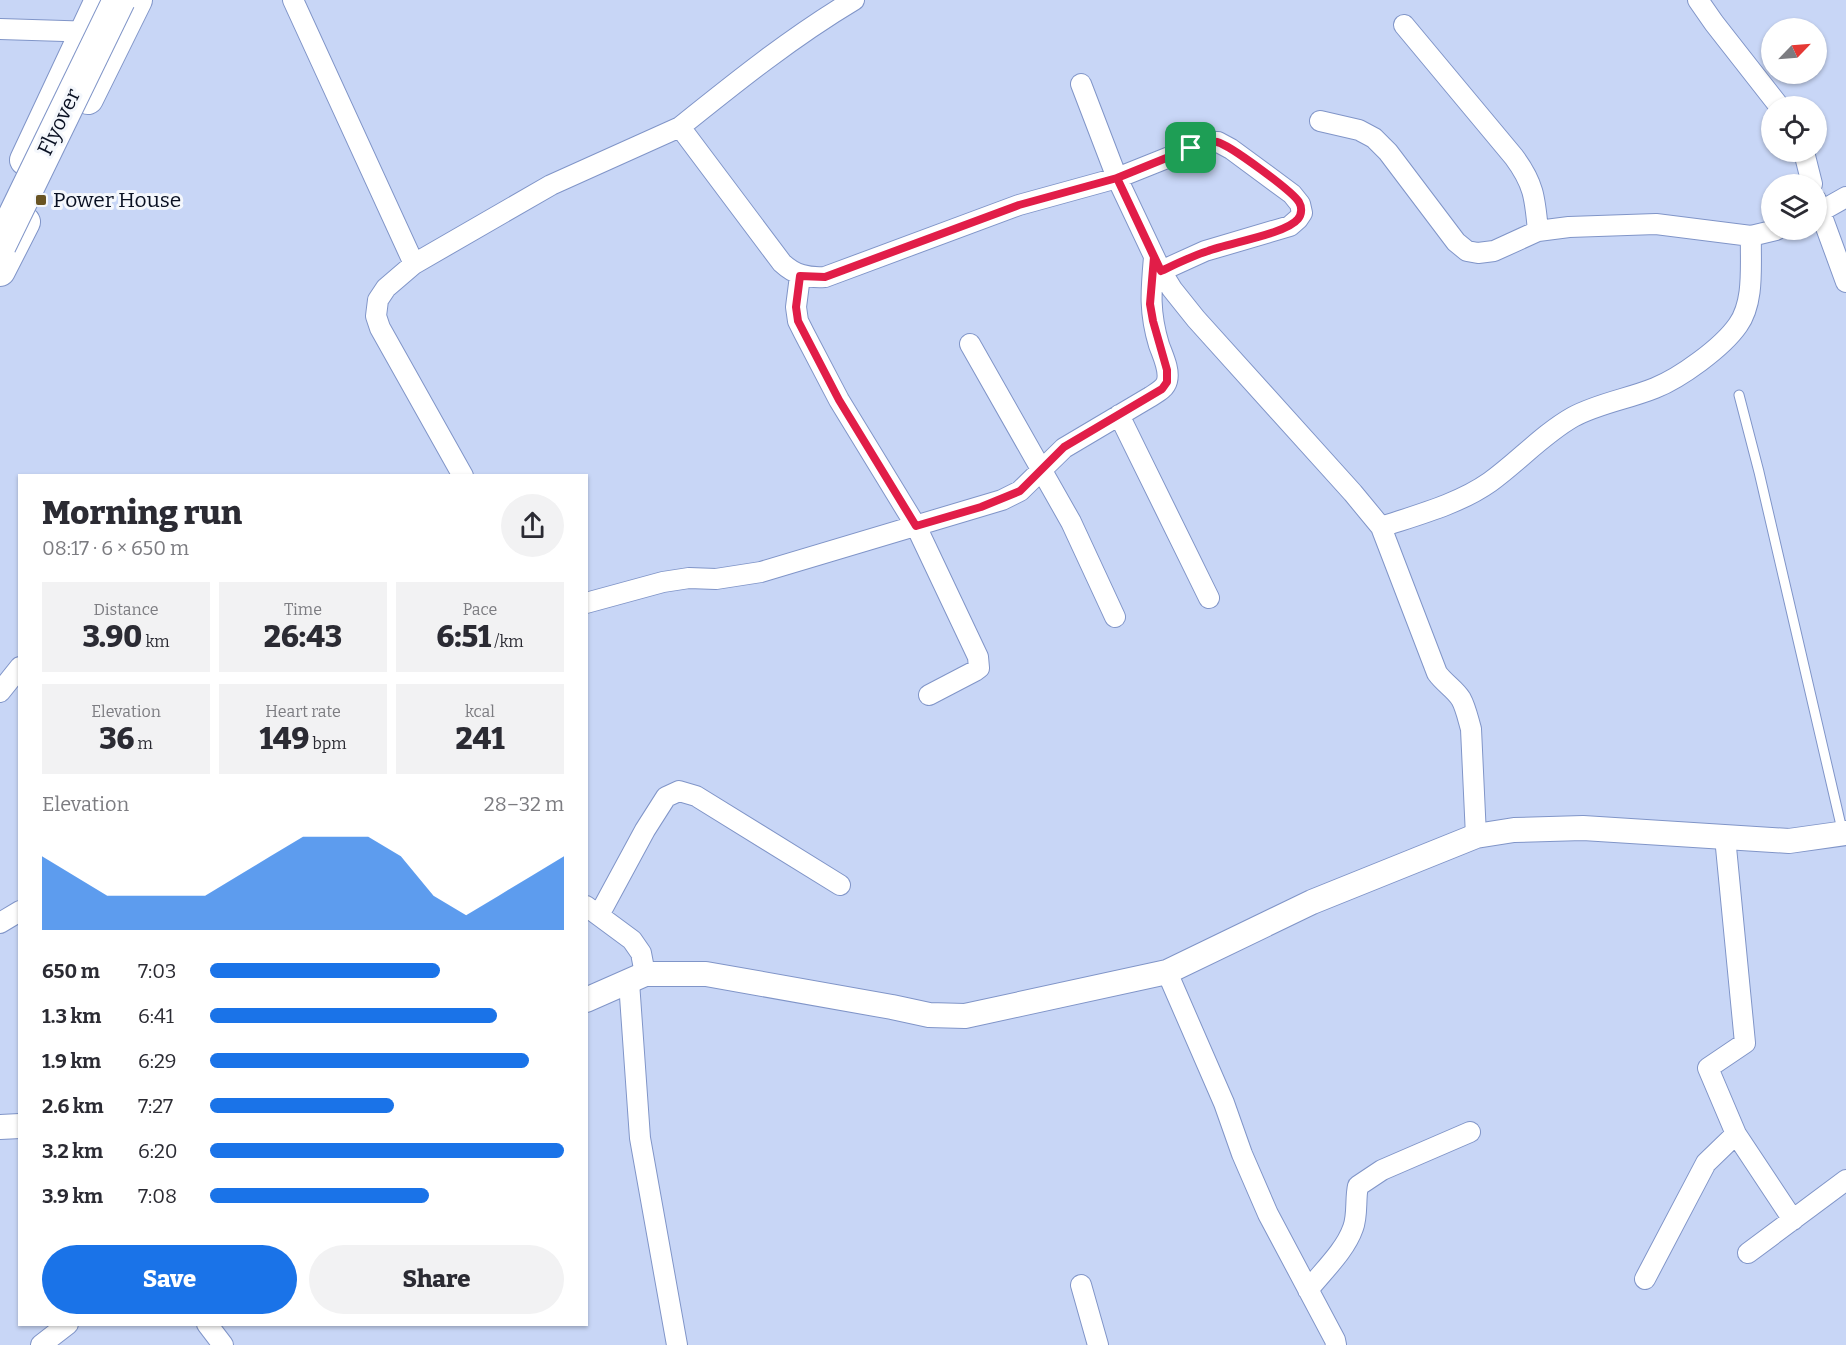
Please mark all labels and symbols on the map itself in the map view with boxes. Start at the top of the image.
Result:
north arrow [1761,18,1827,84]
street label: Flyover [32,84,86,160]
pin [1165,122,1216,173]
place label: Power House [53,187,181,213]
marker: Power House [34,193,48,207]

